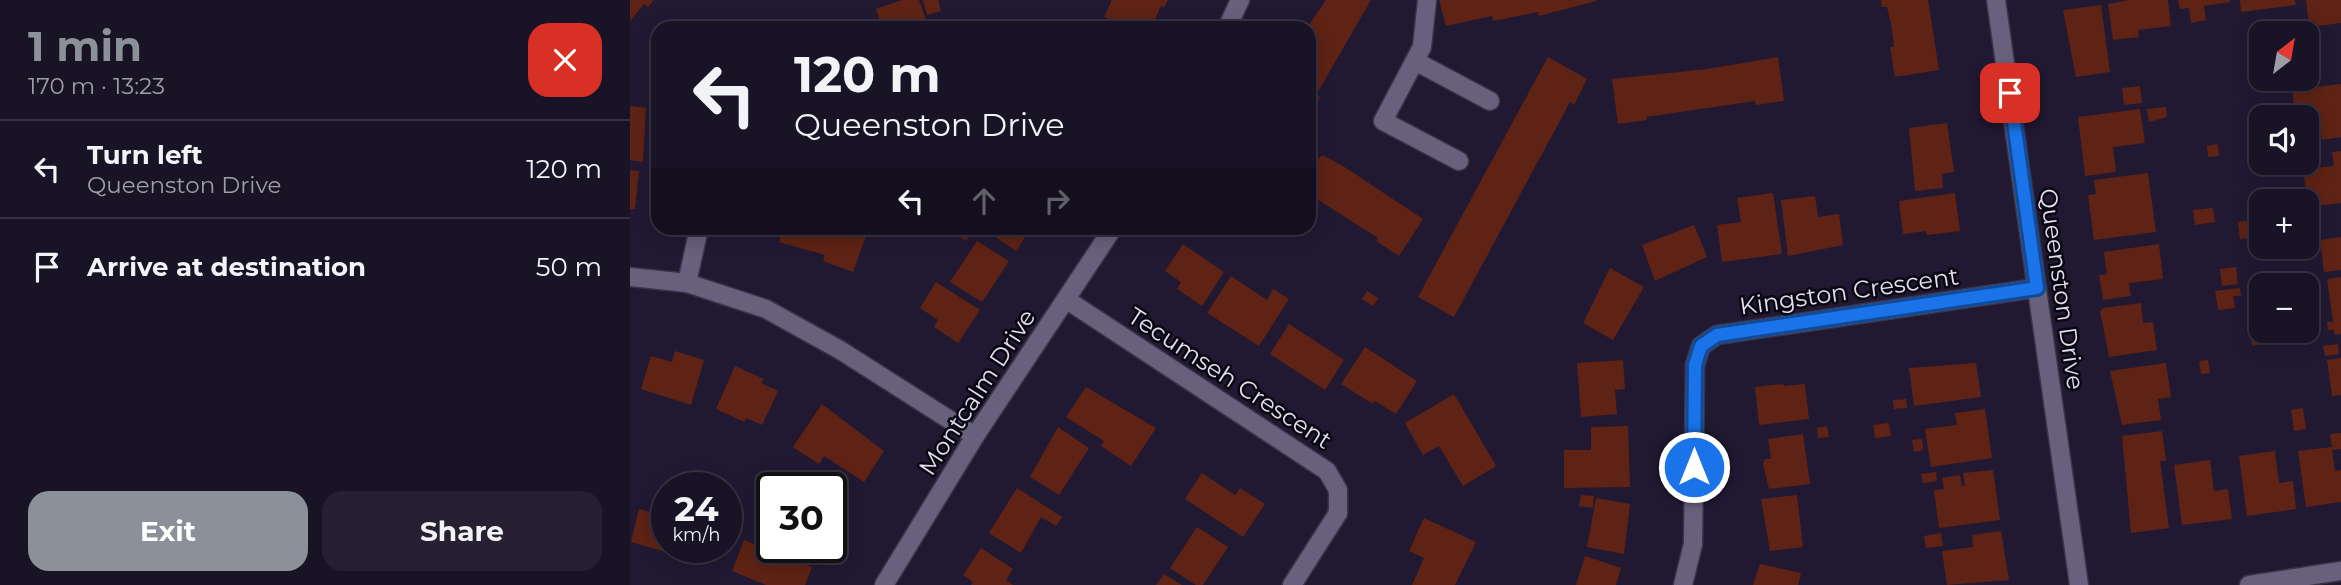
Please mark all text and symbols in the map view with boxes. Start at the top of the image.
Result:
text: 1 min [28,20,142,72]
north arrow [2249,21,2319,91]
map controls [2249,21,2319,343]
button: close [528,23,602,97]
text: 120 m [794,45,941,104]
icon: left [679,49,770,140]
pin [1980,63,2040,123]
text: 170 m · 13:23 [28,72,165,100]
icon: arrive [1991,74,2029,112]
text: Queenston Drive [794,105,1065,144]
button: sound [2249,105,2319,175]
text: Turn left [87,139,203,171]
icon: left [28,150,66,188]
text: 120 m [526,153,602,185]
text: Queenston Drive [87,171,281,199]
icon: left [892,182,930,220]
icon: ahead [965,182,1003,220]
icon: right [1038,182,1076,220]
street label: Queenston Drive [2034,187,2090,391]
button: + [2249,189,2319,259]
icon: arrive [28,248,66,286]
text: Arrive at destination [87,251,366,283]
text: 50 m [536,251,602,283]
street label: Kingston Crescent [1738,261,1961,321]
button: − [2249,273,2319,343]
street label: Tecumseh Crescent [1123,301,1338,455]
street label: Montcalm Drive [912,303,1042,481]
position arrow [1657,430,1731,504]
speed limit sign: 30 [756,472,847,563]
text: 24 [674,487,719,530]
button: Exit [28,491,308,571]
button: Share [322,491,602,571]
text: km/h [672,524,721,546]

